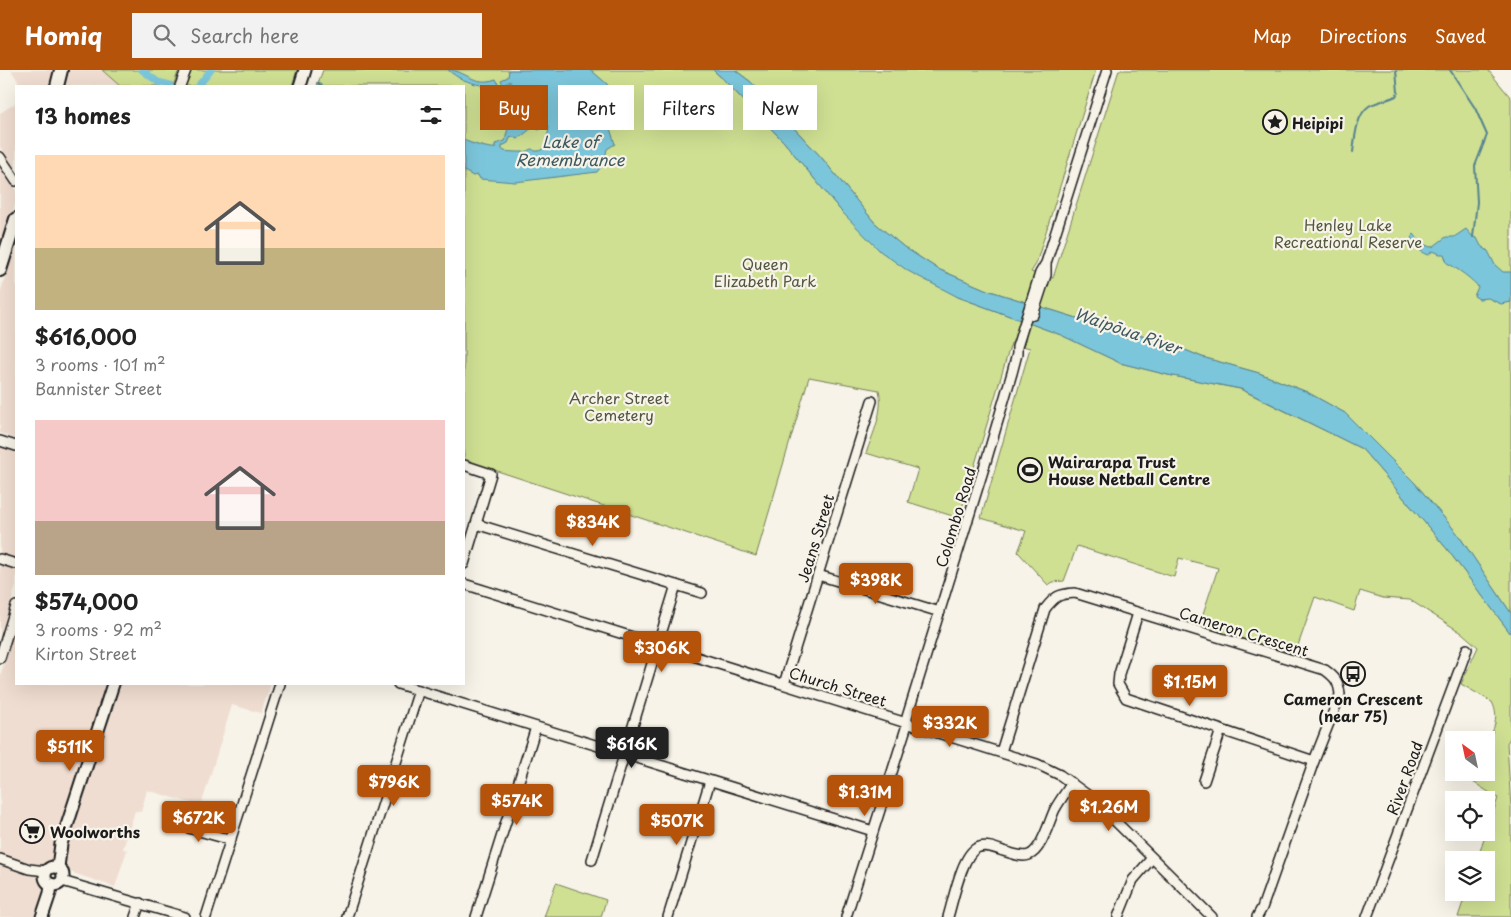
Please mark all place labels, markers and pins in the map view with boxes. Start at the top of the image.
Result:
place icon: Heipipi [1262,109,1288,135]
place label: Heipipi [1292,111,1343,134]
place label: Wairarapa Trust House Netball Centre [1048,450,1210,490]
sports icon: Wairarapa Trust House Netball Centre [1017,457,1043,483]
pin: $834K [558,504,628,547]
pin: $398K [841,562,911,605]
pin: $306K [627,630,697,673]
bus stop icon: Cameron Crescent (near 75) [1340,661,1366,687]
pin: $1.15M [1149,664,1231,707]
place label: Cameron Crescent (near 75) [1283,687,1423,727]
pin: $332K [915,706,985,748]
pin: $616K [597,726,667,769]
pin: $511K [35,730,105,772]
pin: $796K [359,764,429,807]
pin: $1.31M [824,774,906,817]
pin: $574K [482,784,552,826]
pin: $1.26M [1068,790,1150,832]
pin: $672K [164,800,234,843]
pin: $507K [642,804,712,846]
supermarket icon: Woolworths [19,818,45,844]
place label: Woolworths [50,820,140,843]

